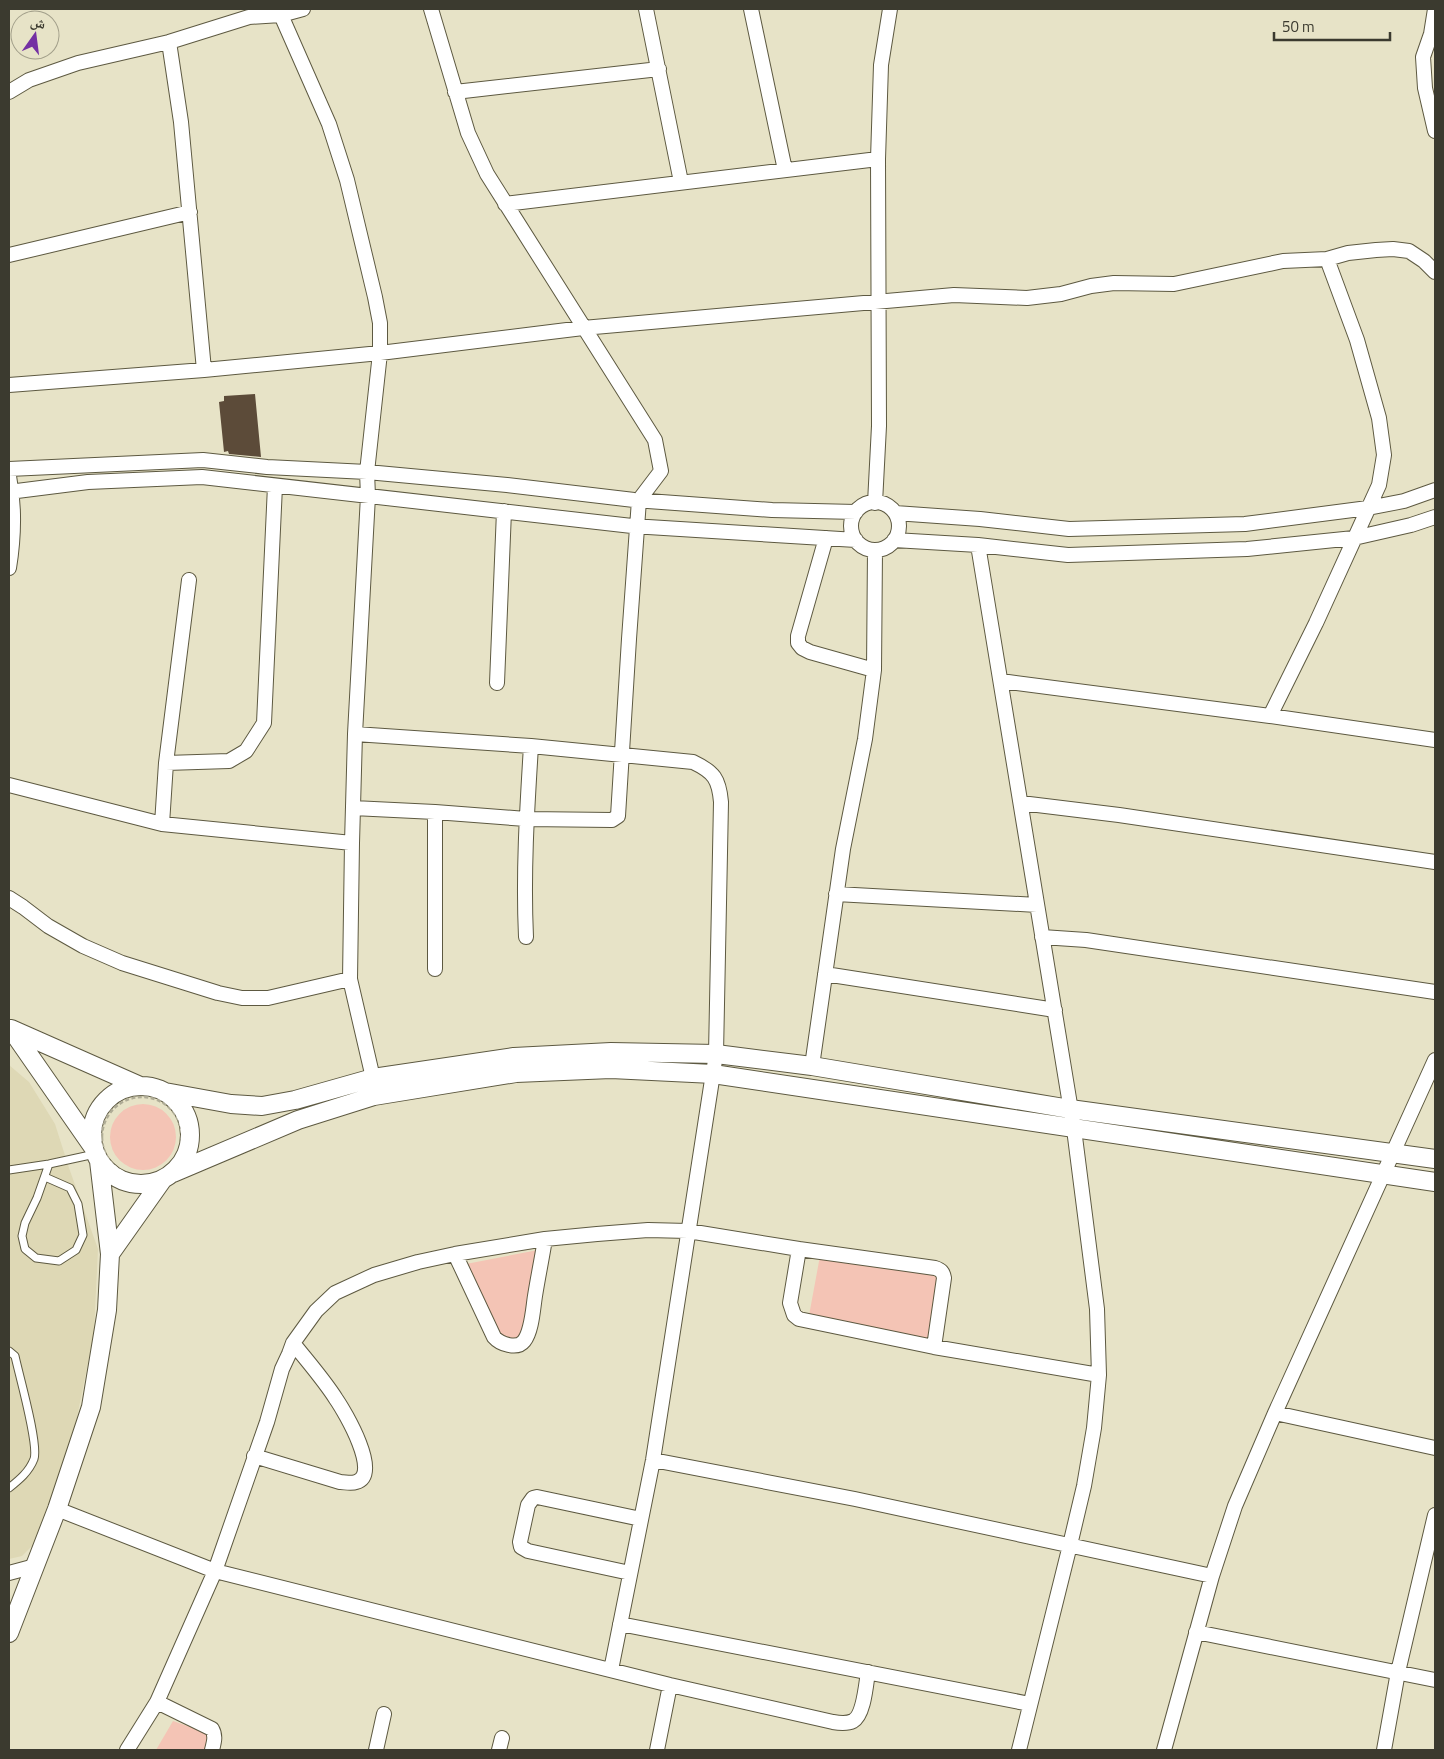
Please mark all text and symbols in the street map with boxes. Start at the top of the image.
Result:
north arrow [10,10,60,60]
text: ش [29,10,48,34]
scale bar [1274,10,1390,42]
text: 50 m [1282,15,1315,38]

